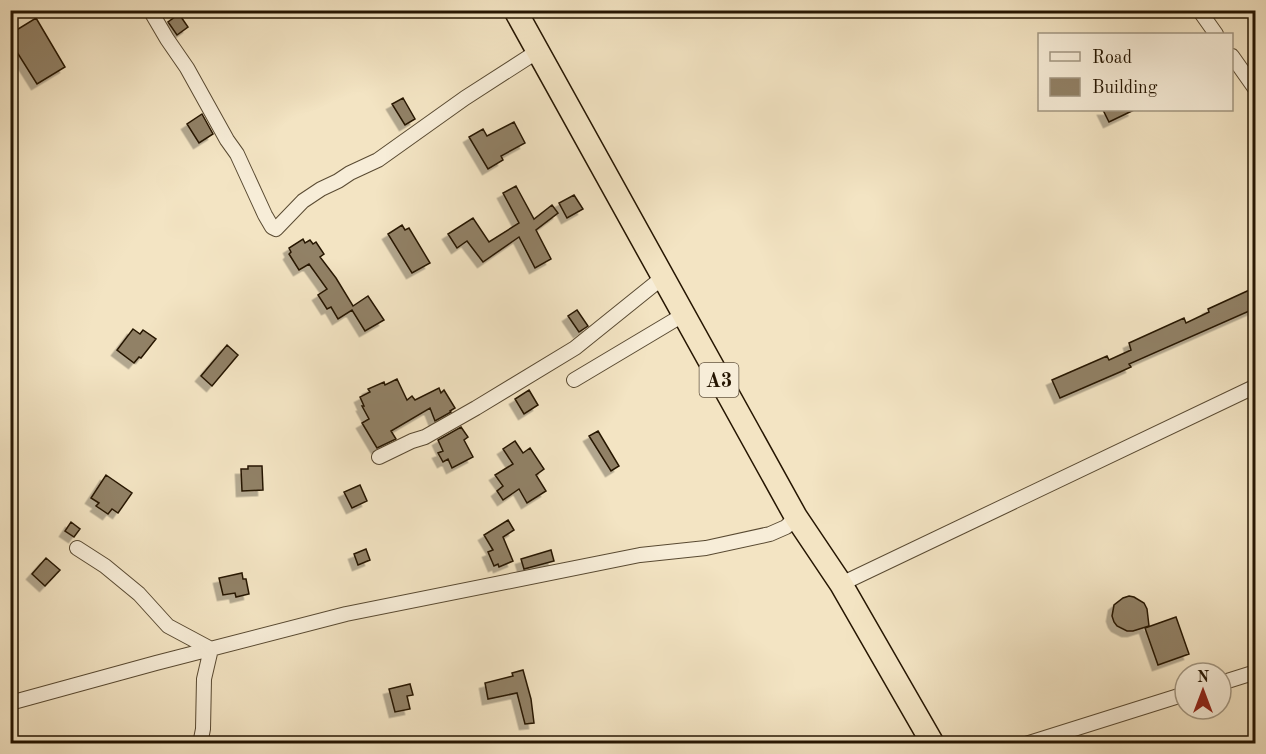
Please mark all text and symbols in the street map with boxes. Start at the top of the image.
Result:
legend [1038,33,1233,111]
text: Road [1092,49,1132,67]
text: Building [1092,79,1158,97]
road number: A3 [700,363,738,397]
north arrow [1173,661,1233,721]
text: N [1197,670,1210,686]

